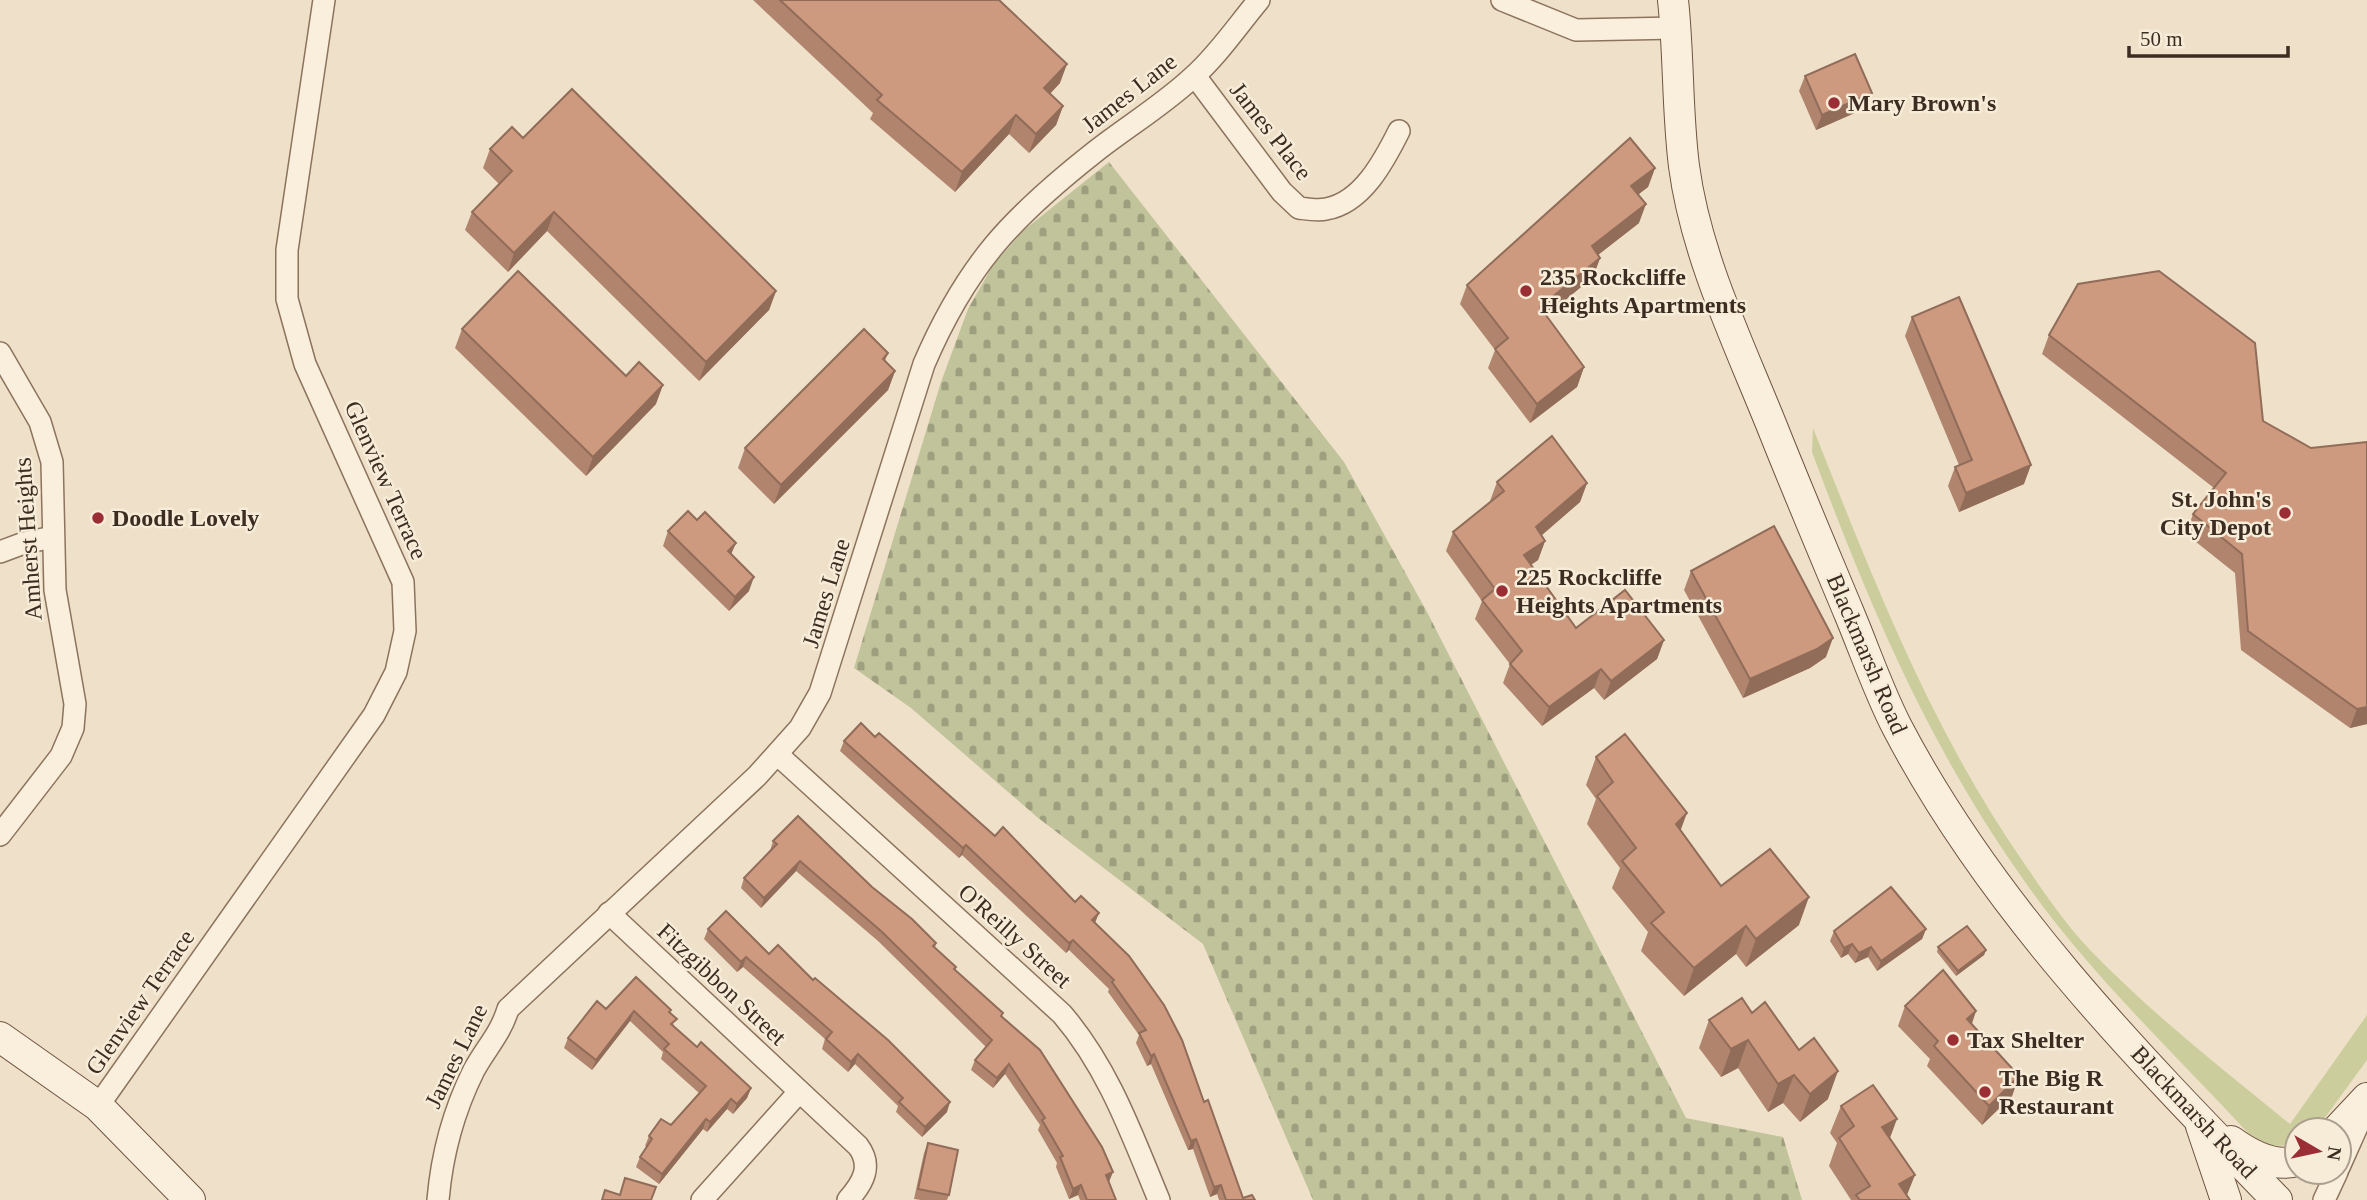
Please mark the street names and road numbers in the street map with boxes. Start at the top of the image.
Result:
street label: James Lane [1077,48,1181,138]
street label: James Place [1225,77,1317,185]
street label: Glenview Terrace [339,397,433,563]
street label: Amherst Heights [9,457,47,621]
street label: James Lane [797,535,855,651]
street label: Blackmarsh Road [1822,570,1912,738]
street label: O'Reilly Street [953,879,1077,993]
street label: Fitzgibbon Street [652,918,792,1050]
street label: Glenview Terrace [80,925,200,1079]
street label: James Lane [420,1000,492,1112]
street label: Blackmarsh Road [2126,1040,2262,1184]

